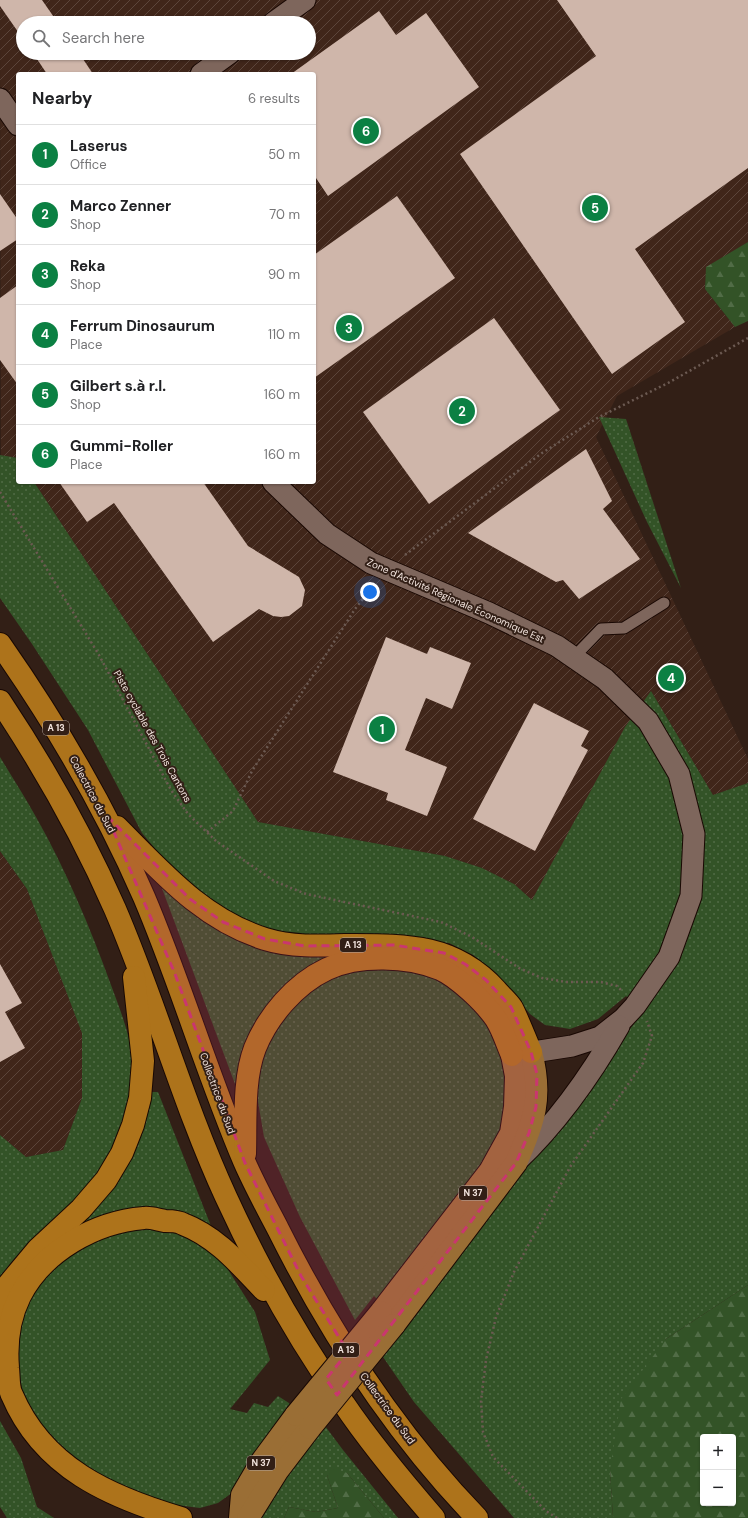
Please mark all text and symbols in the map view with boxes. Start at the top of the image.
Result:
search box [16,16,316,60]
icon: search [30,27,52,49]
text: Search here [62,28,145,48]
text: Nearby [32,87,92,109]
text: 6 results [248,90,300,107]
pin: 6 [353,116,379,146]
text: Laserus [70,136,128,156]
text: 1 [43,146,47,163]
text: 50 m [268,146,300,163]
text: Office [70,156,107,173]
pin: 5 [582,193,608,223]
text: Marco Zenner [70,196,171,216]
text: 2 [41,206,49,223]
text: 70 m [269,206,300,223]
text: Shop [70,216,101,233]
text: Reka [70,256,105,276]
text: 3 [41,266,49,283]
text: 90 m [268,266,300,283]
text: Shop [70,276,101,293]
pin: 3 [336,313,362,343]
text: Ferrum Dinosaurum [70,316,215,336]
text: 4 [41,326,49,343]
text: 110 m [268,326,300,343]
text: Place [70,336,102,353]
text: Gilbert s.à r.l. [70,376,166,396]
text: 5 [41,386,49,403]
text: 160 m [264,386,300,403]
text: Shop [70,396,101,413]
pin: 2 [449,396,475,426]
text: Gummi-Roller [70,436,173,456]
text: 6 [41,446,49,463]
text: 160 m [264,446,300,463]
text: Place [70,456,102,473]
street label: Zone d'Activité Régionale Économique Est [365,555,547,646]
your location [360,582,380,602]
pin: 4 [658,663,684,693]
street label: Piste cyclable des Trois Cantons [111,668,194,805]
pin: 1 [369,714,395,744]
road number: A 13 [43,721,69,735]
street label: Collectrice du Sud [67,753,118,835]
road number: A 13 [340,938,366,952]
street label: Collectrice du Sud [197,1051,238,1136]
road number: N 37 [459,1186,487,1200]
road number: A 13 [333,1343,359,1357]
street label: Collectrice du Sud [357,1370,418,1447]
map controls [700,1434,736,1506]
button: + [700,1434,736,1470]
road number: N 37 [247,1456,275,1470]
button: − [700,1470,736,1506]

